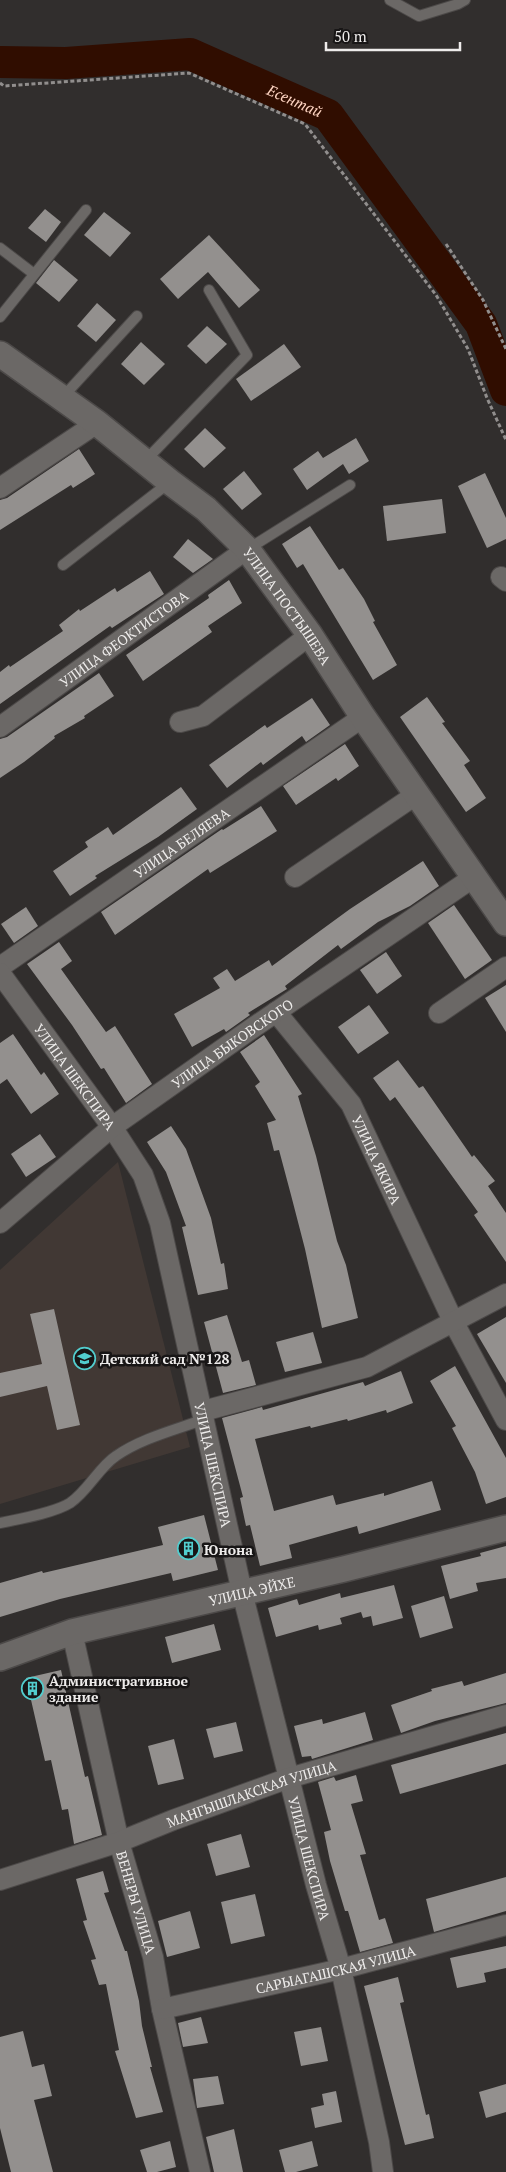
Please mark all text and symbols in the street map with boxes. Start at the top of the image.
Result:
scale bar [326,20,460,52]
text: 50 m [334,26,367,46]
water label: Есентай [263,79,326,121]
street label: УЛИЦА ПОСТЫШЕВА [239,543,336,669]
street label: УЛИЦА ФЕОКТИСТОВА [55,585,192,691]
street label: УЛИЦА БЕЛЯЕВА [130,802,233,882]
street label: УЛИЦА БЫКОВСКОГО [167,994,297,1092]
street label: УЛИЦА ШЕКСПИРА [30,1019,121,1134]
street label: УЛИЦА ЯКИРА [348,1112,406,1208]
school or university icon: Детский сад №128 [72,1346,96,1370]
place label: Детский сад №128 [100,1349,230,1368]
street label: УЛИЦА ШЕКСПИРА [191,1400,237,1529]
building icon: Юнона [176,1537,200,1561]
place label: Юнона [204,1540,253,1559]
street label: УЛИЦА ЭЙХЕ [207,1571,297,1610]
place label: Административное здание [49,1671,188,1706]
building icon: Административное здание [21,1676,45,1700]
street label: МАНГЫШЛАКСКАЯ УЛИЦА [163,1755,339,1831]
street label: УЛИЦА ШЕКСПИРА [284,1794,335,1923]
street label: ВЕНЕРЫ УЛИЦА [113,1848,161,1956]
street label: САРЫАГАШСКАЯ УЛИЦА [254,1940,418,1997]

